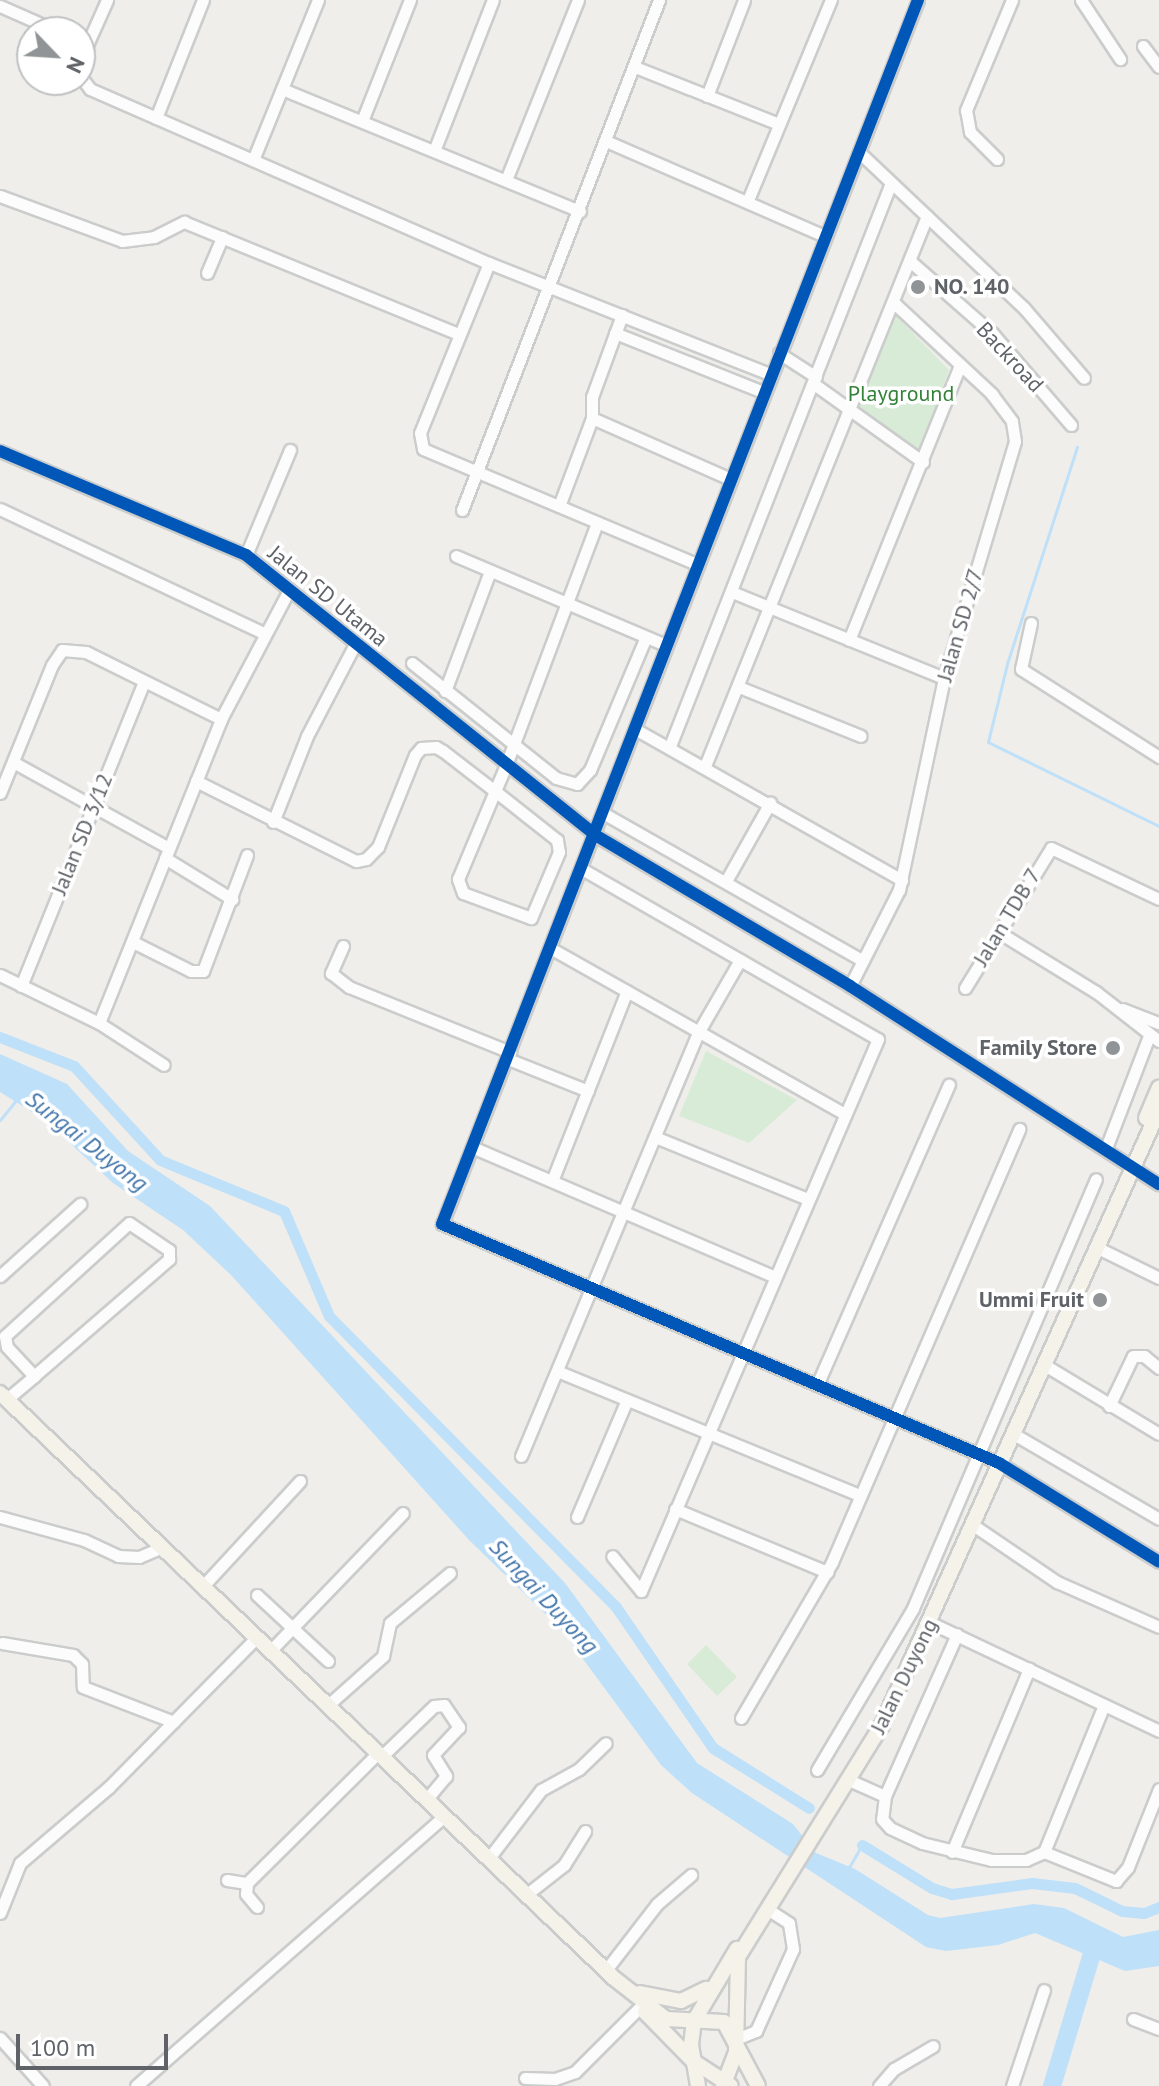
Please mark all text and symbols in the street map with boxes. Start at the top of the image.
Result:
north arrow [16,16,96,96]
text: N [60,53,92,78]
place label: NO. 140 [934,274,1011,300]
marker: NO. 140 [909,278,927,296]
street label: Backroad [971,316,1049,398]
park label: Playground [848,381,954,407]
street label: Jalan SD Utama [263,540,393,652]
street label: Jalan SD 2/7 [931,565,989,685]
street label: Jalan SD 3/12 [46,770,118,898]
street label: Jalan TDB 7 [967,863,1047,971]
place label: Family Store [979,1035,1097,1061]
marker: Family Store [1104,1039,1122,1057]
water label: Sungai Duyong [20,1084,154,1198]
place label: Ummi Fruit [979,1287,1084,1313]
marker: Ummi Fruit [1091,1291,1109,1309]
water label: Sungai Duyong [483,1532,605,1660]
street label: Jalan Duyong [865,1614,943,1738]
scale bar [20,2018,172,2068]
text: 100 m [30,2032,95,2063]

